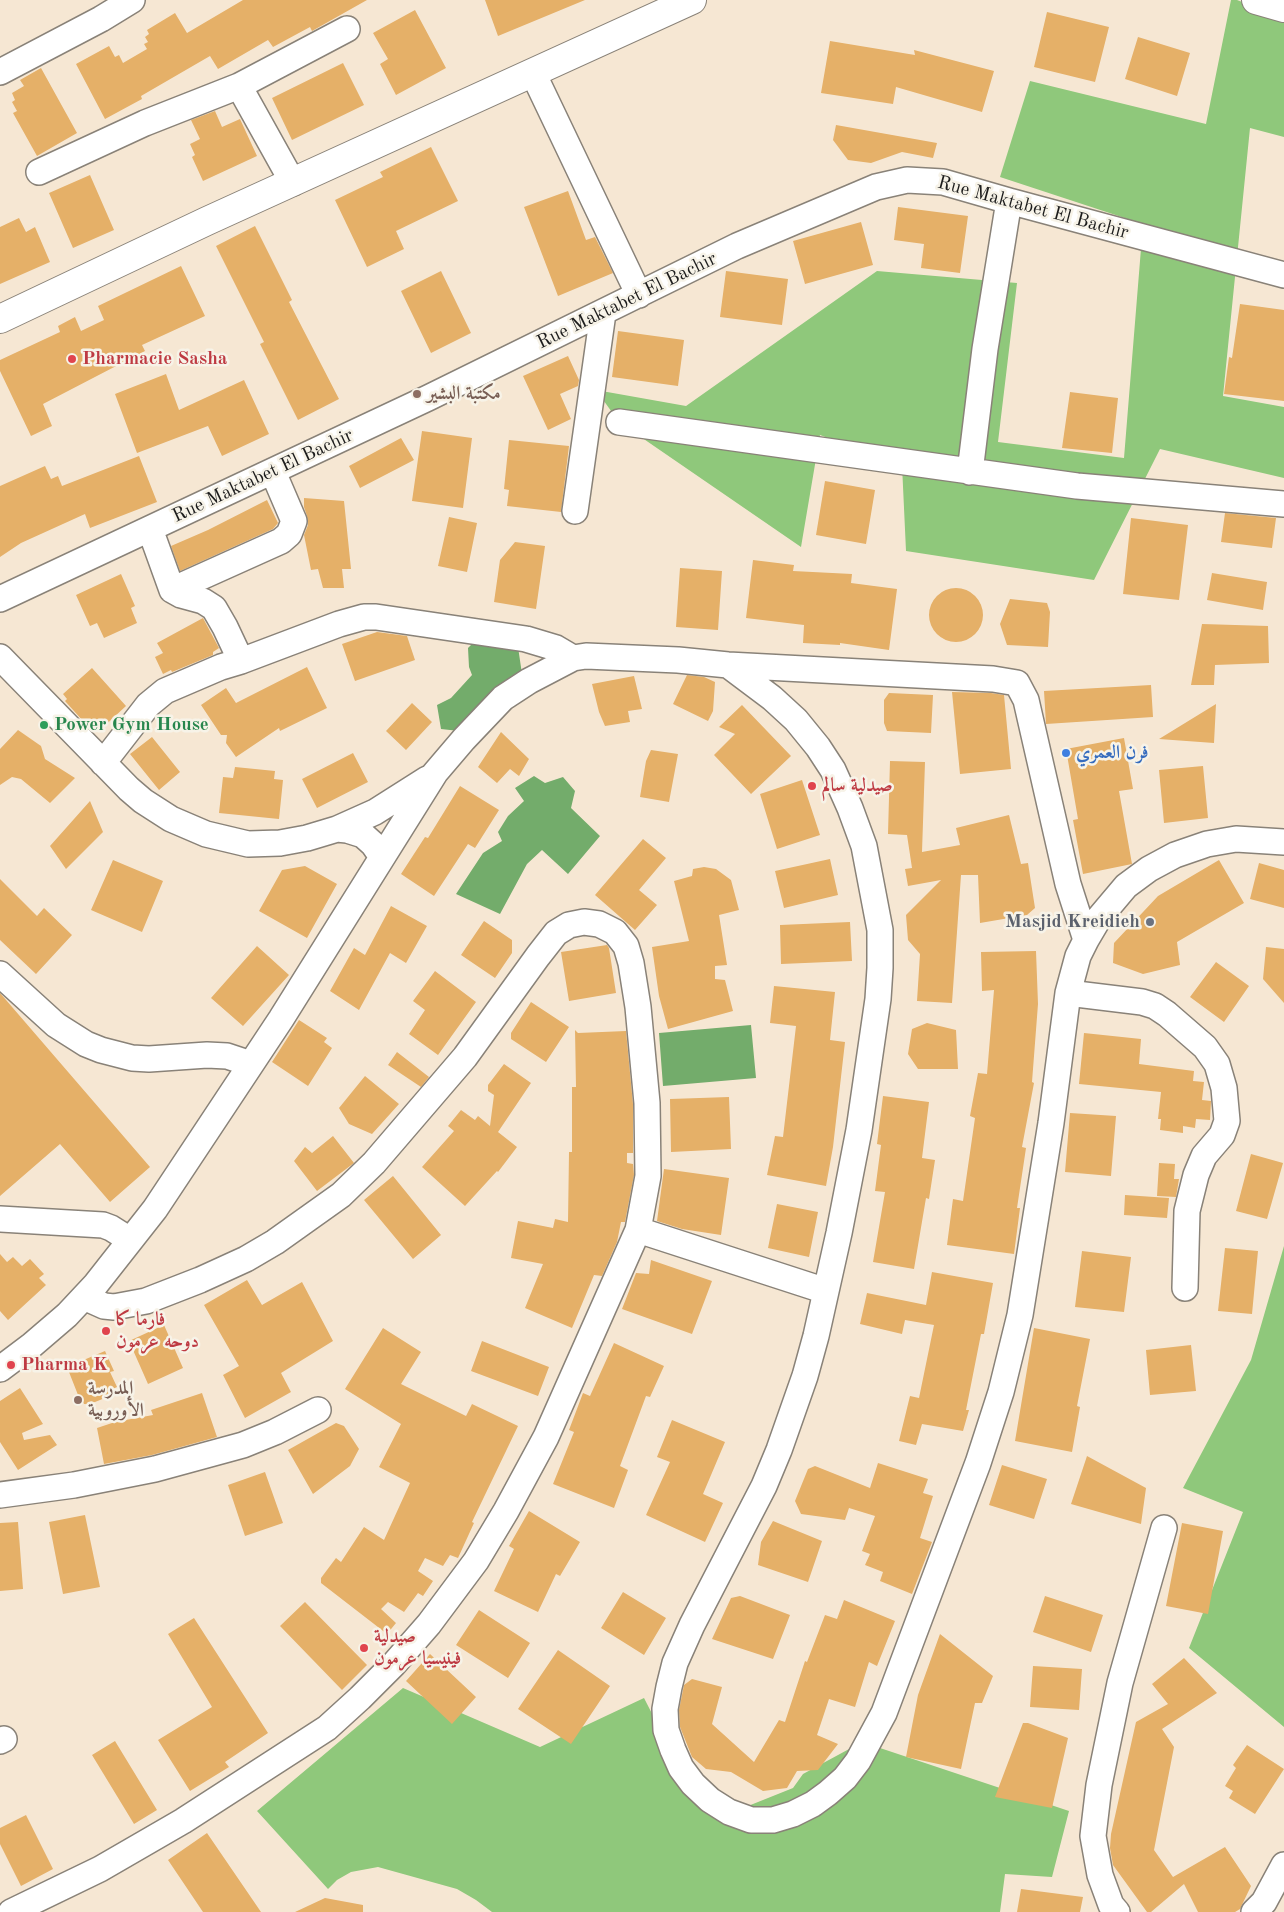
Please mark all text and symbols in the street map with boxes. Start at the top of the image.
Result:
street label: Rue Maktabet El Bachir [935,171,1131,245]
street label: Rue Maktabet El Bachir [533,248,721,354]
place label: Pharmacie Sasha [82,348,227,370]
marker: Pharmacie Sasha [66,353,78,365]
place label: مكتبة البشير [427,383,501,405]
marker: مكتبة البشير [411,388,423,400]
street label: Rue Maktabet El Bachir [169,424,357,528]
place label: Power Gym House [54,714,209,736]
marker: Power Gym House [38,719,50,731]
place label: فرن العمري [1076,742,1149,764]
marker: فرن العمري [1060,747,1072,759]
place label: صيدلية سالم [822,775,893,797]
marker: صيدلية سالم [806,780,818,792]
place label: Masjid Kreidieh [1005,911,1140,933]
marker: Masjid Kreidieh [1144,916,1156,928]
place label: فارما كا دوحه عرمون [116,1309,199,1353]
marker: فارما كا دوحه عرمون [100,1325,112,1337]
place label: Pharma K [21,1354,108,1376]
marker: Pharma K [5,1359,17,1371]
place label: المدرسة الأوروبية [88,1378,144,1422]
marker: المدرسة الأوروبية [72,1394,84,1406]
place label: صيدلية فينيسيا عرمون [374,1626,461,1670]
marker: صيدلية فينيسيا عرمون [358,1642,370,1654]

